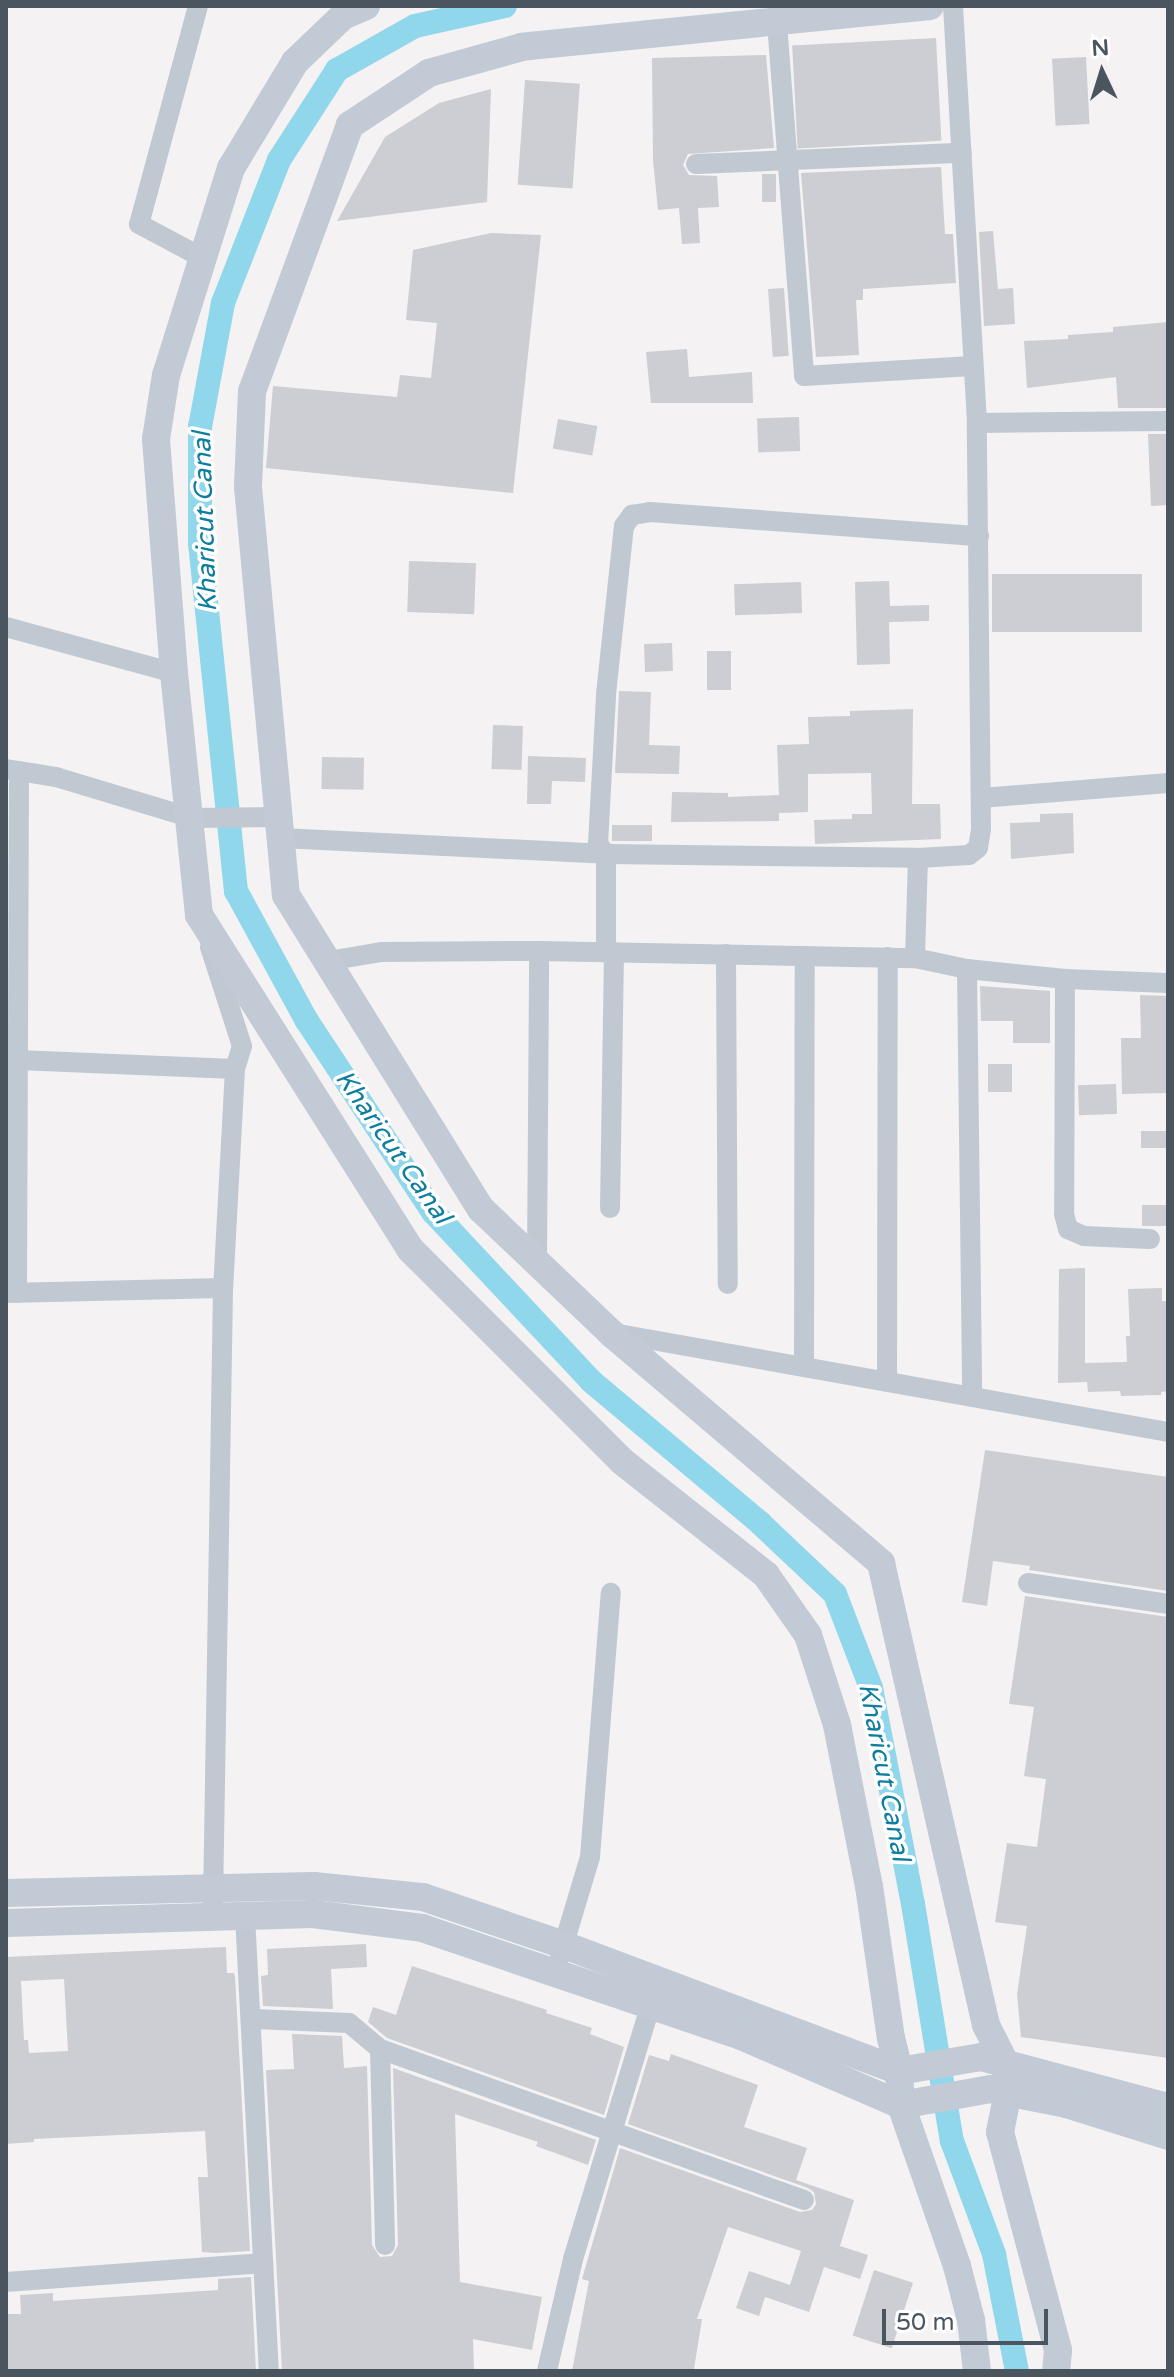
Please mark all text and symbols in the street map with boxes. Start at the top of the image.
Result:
north arrow [1062,32,1142,112]
text: N [1091,34,1110,62]
water label: Kharicut Canal [186,431,224,613]
water label: Kharicut Canal [329,1064,457,1230]
water label: Kharicut Canal [851,1681,917,1863]
scale bar [886,2293,1052,2343]
text: 50 m [896,2308,954,2337]

